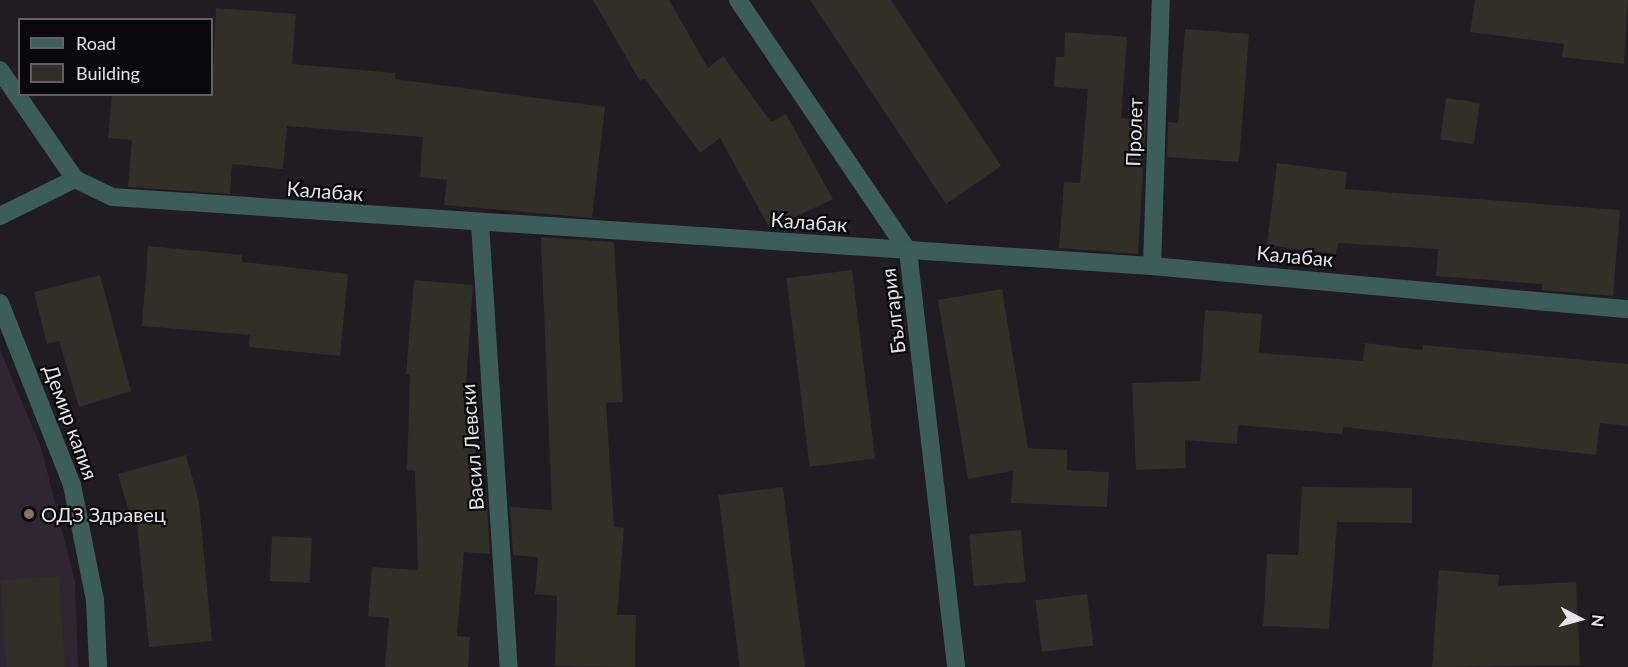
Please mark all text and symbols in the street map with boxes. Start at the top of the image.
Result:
legend [18,18,213,96]
text: Road [76,32,116,54]
text: Building [76,62,140,84]
street label: Пролет [1121,97,1147,167]
street label: Калабак [286,176,364,206]
street label: Калабак [770,207,848,237]
street label: Калабак [1256,241,1334,271]
street label: България [876,267,910,355]
street label: Демир капия [39,361,103,483]
street label: Васил Левски [456,383,488,511]
place label: ОДЗ Здравец [41,502,166,526]
marker: ОДЗ Здравец [22,507,36,521]
north arrow [1550,589,1610,649]
text: N [1588,614,1608,628]

